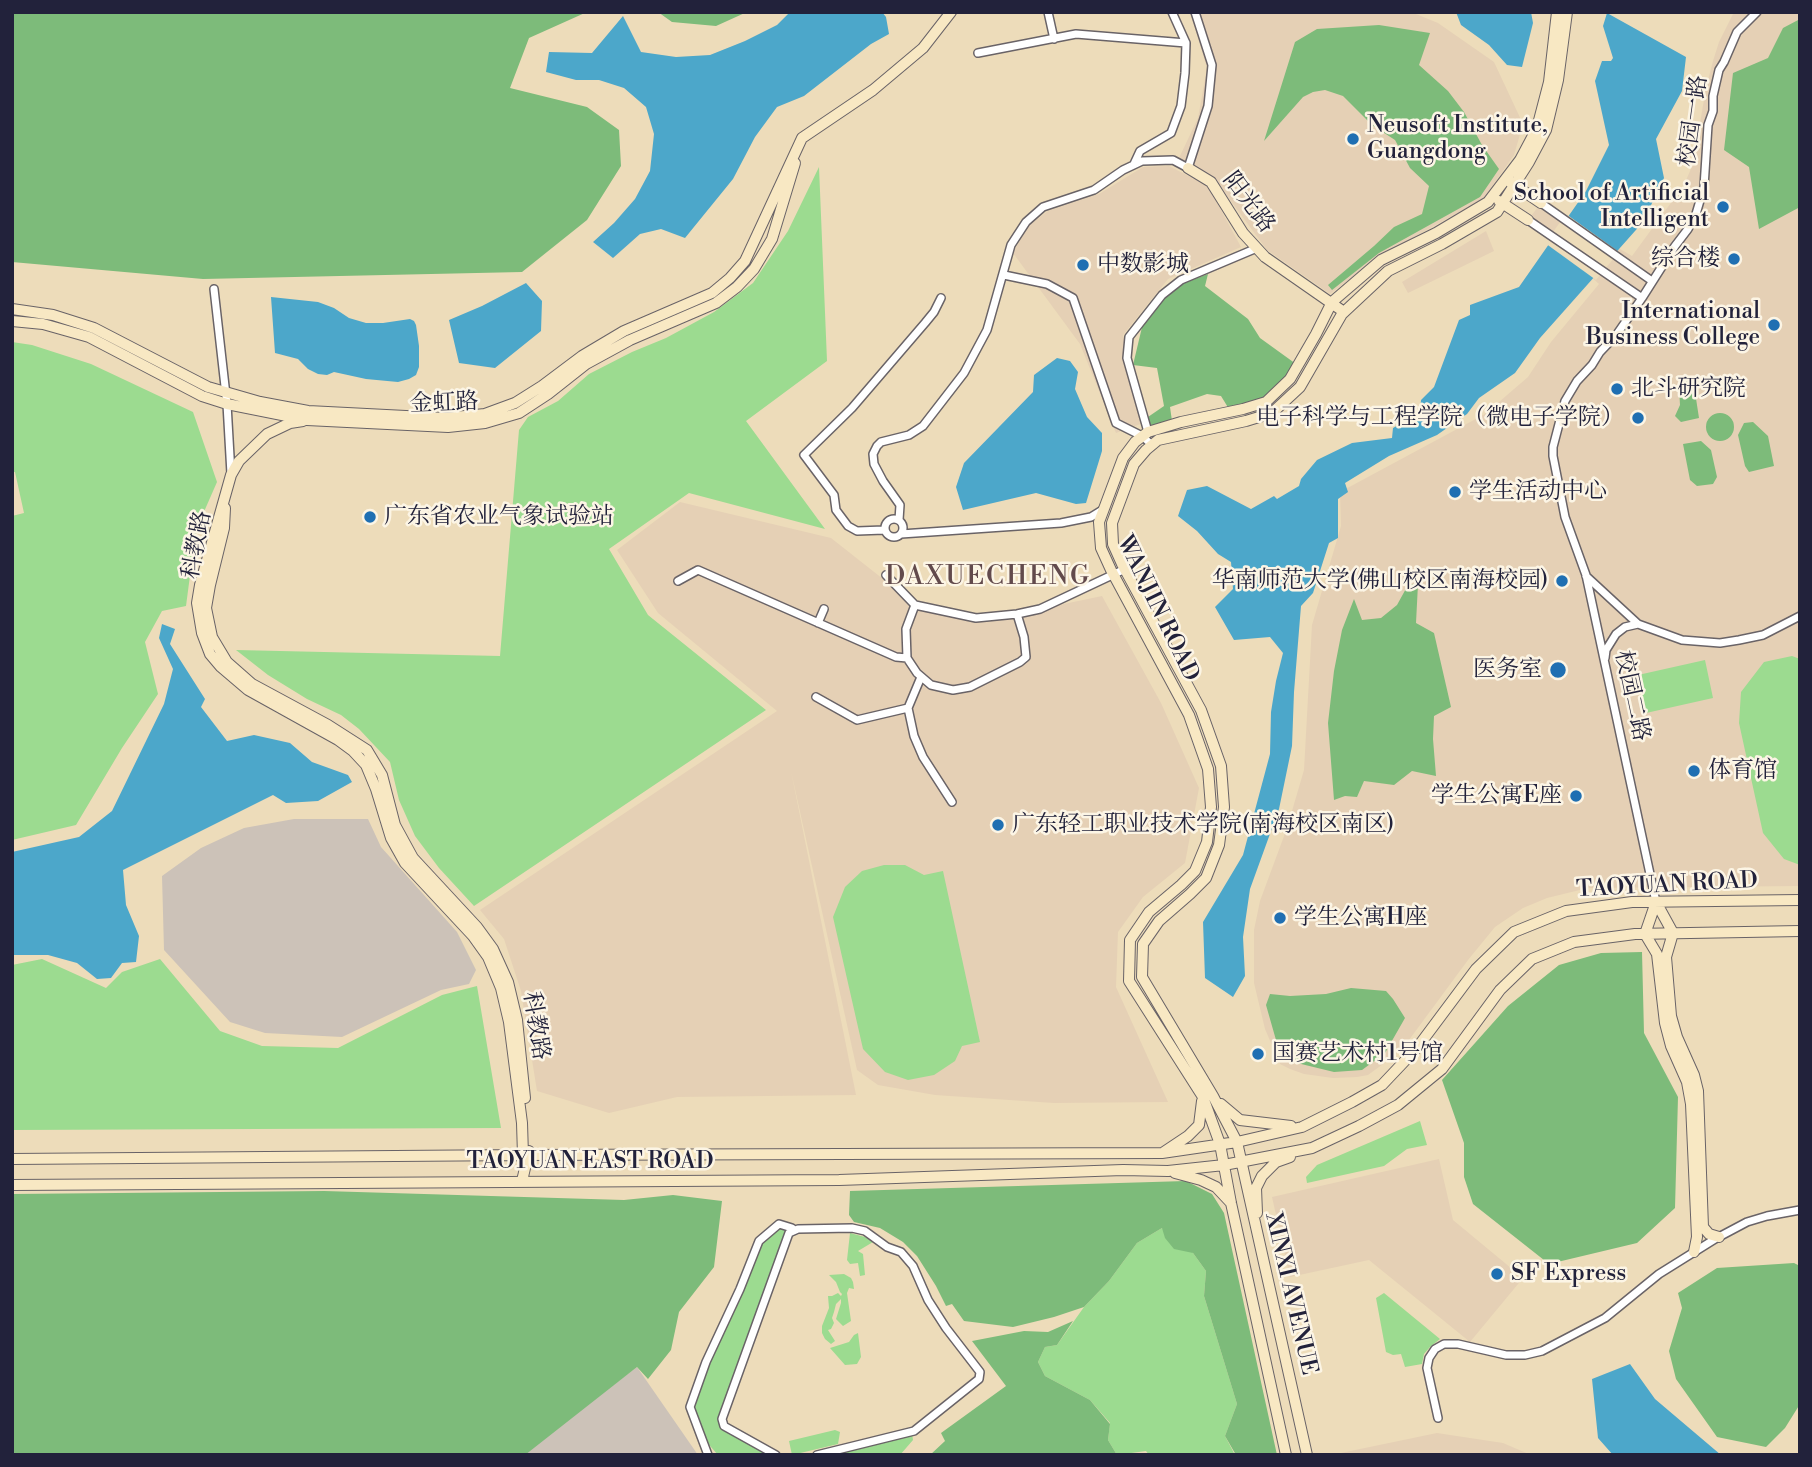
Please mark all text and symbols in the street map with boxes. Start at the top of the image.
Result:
street label: 校园一路 [1674,74,1714,168]
place label: Neusoft Institute, Guangdong [1367,112,1548,166]
marker: Neusoft Institute, Guangdong [1345,131,1361,147]
street label: 阳光路 [1216,167,1280,239]
place label: School of Artificial Intelligent [1514,180,1709,234]
marker: School of Artificial Intelligent [1715,199,1731,215]
place label: 综合楼 [1651,245,1720,273]
place label: 中数影城 [1097,251,1189,279]
marker: 综合楼 [1726,251,1742,267]
marker: 中数影城 [1075,257,1091,273]
place label: International Business College [1586,298,1760,352]
marker: International Business College [1766,317,1782,333]
place label: 北斗研究院 [1631,375,1746,403]
marker: 北斗研究院 [1609,381,1625,397]
street label: 金虹路 [409,389,479,419]
place label: 电子科学与工程学院（微电子学院） [1256,404,1624,432]
marker: 电子科学与工程学院（微电子学院） [1630,410,1646,426]
place label: 学生活动中心 [1469,478,1607,506]
marker: 学生活动中心 [1447,484,1463,500]
place label: 广东省农业气象试验站 [384,503,614,531]
street label: 科教路 [178,509,218,581]
marker: 广东省农业气象试验站 [362,509,378,525]
street label: WANJIN ROAD [1110,532,1204,686]
district label: DAXUECHENG [886,562,1090,594]
place label: 华南师范大学(佛山校区南海校园) [1212,567,1548,595]
marker: 华南师范大学(佛山校区南海校园) [1554,573,1570,589]
street label: 校园二路 [1608,648,1654,744]
place label: 医务室 [1473,656,1542,684]
marker: 医务室 [1548,660,1568,680]
place label: 体育馆 [1708,757,1777,785]
marker: 体育馆 [1686,763,1702,779]
place label: 学生公寓E座 [1431,782,1562,810]
marker: 学生公寓E座 [1568,788,1584,804]
place label: 广东轻工职业技术学院(南海校区南区) [1012,811,1394,839]
marker: 广东轻工职业技术学院(南海校区南区) [990,817,1006,833]
street label: TAOYUAN ROAD [1576,867,1758,905]
place label: 学生公寓H座 [1294,904,1427,932]
marker: 学生公寓H座 [1272,910,1288,926]
street label: 科教路 [516,990,554,1062]
place label: 国赛艺术村1号馆 [1272,1040,1443,1068]
marker: 国赛艺术村1号馆 [1250,1046,1266,1062]
street label: TAOYUAN EAST ROAD [466,1148,714,1176]
street label: XINXI AVENUE [1258,1210,1322,1378]
place label: SF Express [1511,1260,1626,1288]
marker: SF Express [1489,1266,1505,1282]

